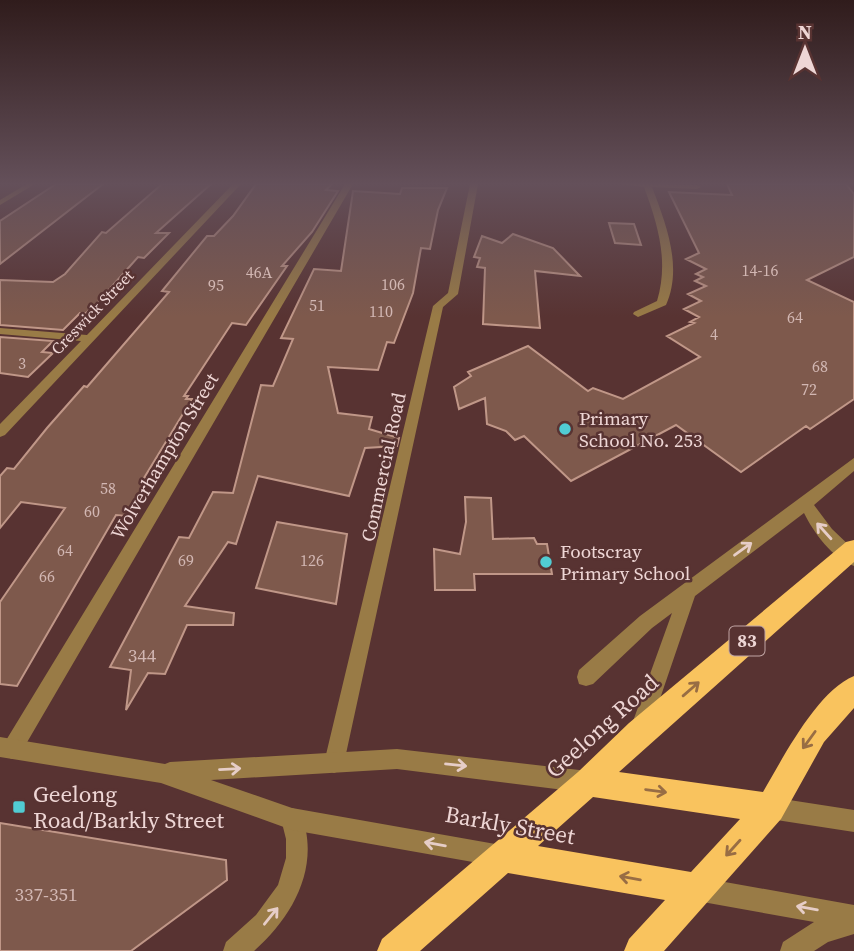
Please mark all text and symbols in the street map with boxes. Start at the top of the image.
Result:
north arrow [770,14,840,84]
text: N [798,19,812,45]
house number: 14-16 [742,259,779,281]
house number: 46A [246,261,273,283]
street label: Creswick Street [46,264,139,359]
house number: 106 [381,273,405,295]
house number: 95 [208,274,224,296]
house number: 51 [309,294,325,316]
house number: 110 [369,300,393,322]
house number: 64 [787,306,803,328]
house number: 4 [710,323,718,345]
house number: 3 [18,352,26,374]
house number: 68 [812,355,828,377]
street label: Wolverhampton Street [104,367,224,544]
house number: 72 [801,378,817,400]
street label: Commercial Road [354,390,412,544]
place label: Primary School No. 253 [579,405,702,453]
marker: Primary School No. 253 [557,421,573,437]
house number: 58 [100,477,116,499]
house number: 60 [84,500,100,522]
one-way arrow [816,522,832,540]
place label: Footscray Primary School [560,538,691,586]
house number: 64 [57,539,73,561]
one-way arrow [733,542,752,556]
house number: 69 [178,549,194,571]
house number: 126 [300,549,324,571]
marker: Footscray Primary School [538,554,554,570]
house number: 66 [39,565,55,587]
road number: 83 [730,626,764,656]
house number: 344 [128,642,157,668]
street label: Geelong Road [539,667,665,785]
one-way arrow [682,681,700,697]
one-way arrow [802,730,816,749]
one-way arrow [444,759,467,772]
one-way arrow [218,762,240,775]
place label: Geelong Road/Barkly Street [33,778,225,836]
one-way arrow [644,785,667,798]
street label: Barkly Street [443,798,578,852]
marker: Geelong Road/Barkly Street [11,799,27,815]
one-way arrow [424,837,447,851]
one-way arrow [725,839,741,857]
one-way arrow [619,871,641,884]
house number: 337-351 [15,881,77,907]
one-way arrow [796,901,819,914]
one-way arrow [263,907,279,925]

